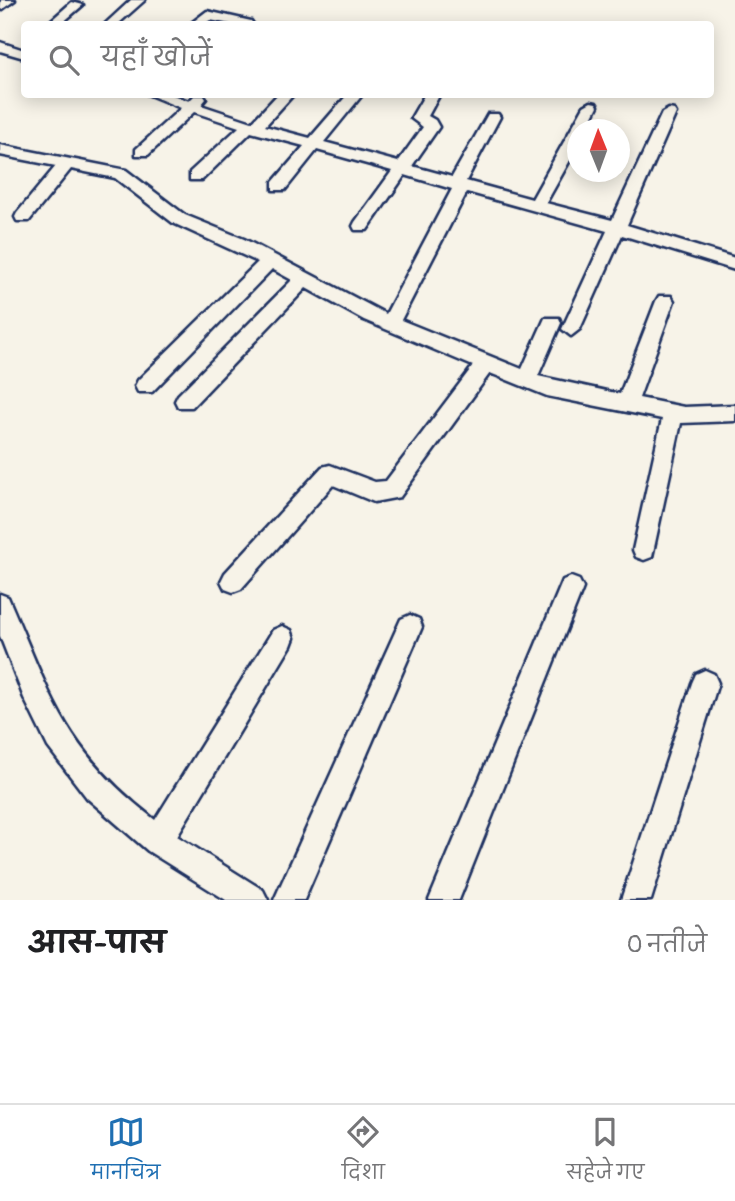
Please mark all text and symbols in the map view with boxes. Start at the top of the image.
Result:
search box [21,21,714,98]
icon: search [45,41,83,79]
text: यहाँ खोजें [101,42,212,74]
north arrow [567,119,630,182]
text: आस-पास [28,925,166,962]
text: 0 नतीजे [627,930,707,959]
tab: मानचित्र [91,1113,160,1193]
tab: दिशा [342,1113,385,1193]
tab: सहेजे गए [566,1113,644,1193]

